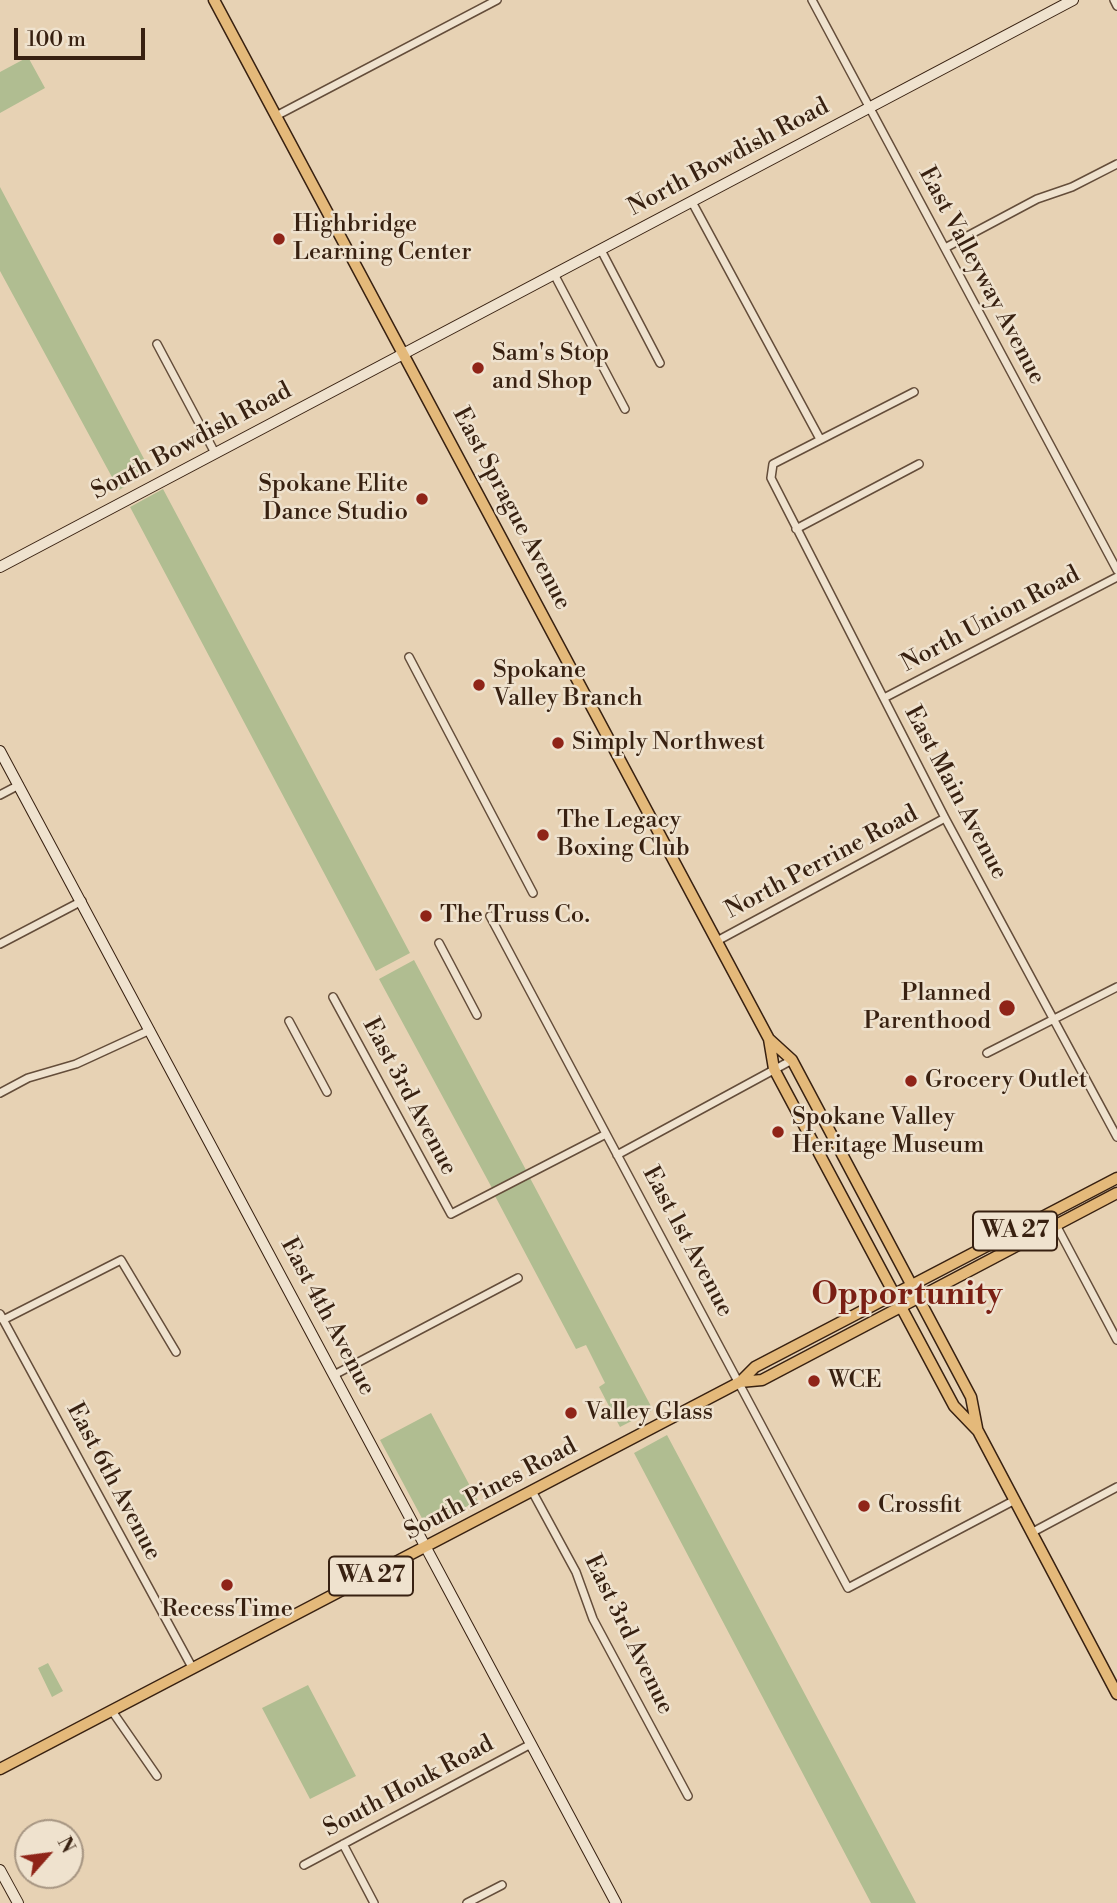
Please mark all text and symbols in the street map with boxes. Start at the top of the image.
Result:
scale bar [18,14,149,58]
text: 100 m [27,27,86,53]
street label: North Bowdish Road [624,93,834,223]
street label: East Valleyway Avenue [911,162,1051,390]
place label: Highbridge Learning Center [293,211,472,267]
marker: Highbridge Learning Center [271,231,287,247]
place label: Sam's Stop and Shop [492,340,609,396]
marker: Sam's Stop and Shop [470,360,486,376]
street label: South Bowdish Road [87,377,297,507]
street label: East Sprague Avenue [445,403,577,615]
place label: Spokane Elite Dance Studio [258,471,408,527]
marker: Spokane Elite Dance Studio [414,491,430,507]
street label: North Union Road [897,561,1085,679]
place label: Spokane Valley Branch [493,657,643,713]
marker: Spokane Valley Branch [471,677,487,693]
street label: East Main Avenue [897,701,1013,885]
place label: Simply Northwest [572,729,765,757]
marker: Simply Northwest [550,735,566,751]
street label: North Perrine Road [721,800,923,926]
place label: The Legacy Boxing Club [557,807,690,863]
marker: The Legacy Boxing Club [535,827,551,843]
place label: The Truss Co. [440,902,590,930]
marker: The Truss Co. [418,908,434,924]
place label: Planned Parenthood [863,980,991,1036]
marker: Planned Parenthood [997,998,1017,1018]
street label: East 3rd Avenue [355,1013,463,1181]
place label: Grocery Outlet [925,1067,1087,1095]
marker: Grocery Outlet [903,1073,919,1089]
place label: Spokane Valley Heritage Museum [792,1104,984,1160]
marker: Spokane Valley Heritage Museum [770,1124,786,1140]
street label: East 1st Avenue [635,1162,739,1322]
road number: WA 27 [973,1212,1057,1250]
street label: East 4th Avenue [273,1233,381,1401]
district label: Opportunity [812,1277,1002,1315]
place label: WCE [828,1367,882,1395]
marker: WCE [806,1373,822,1389]
street label: East 6th Avenue [59,1398,167,1566]
place label: Valley Glass [585,1399,713,1427]
marker: Valley Glass [563,1405,579,1421]
street label: South Pines Road [400,1432,582,1548]
place label: Crossfit [878,1492,962,1520]
marker: Crossfit [856,1498,872,1514]
street label: East 3rd Avenue [577,1551,679,1719]
road number: WA 27 [329,1556,413,1596]
marker: RecessTime [219,1577,235,1593]
place label: RecessTime [161,1596,293,1624]
street label: South Houk Road [319,1730,499,1844]
north arrow [14,1819,84,1889]
text: N [52,1833,80,1857]

